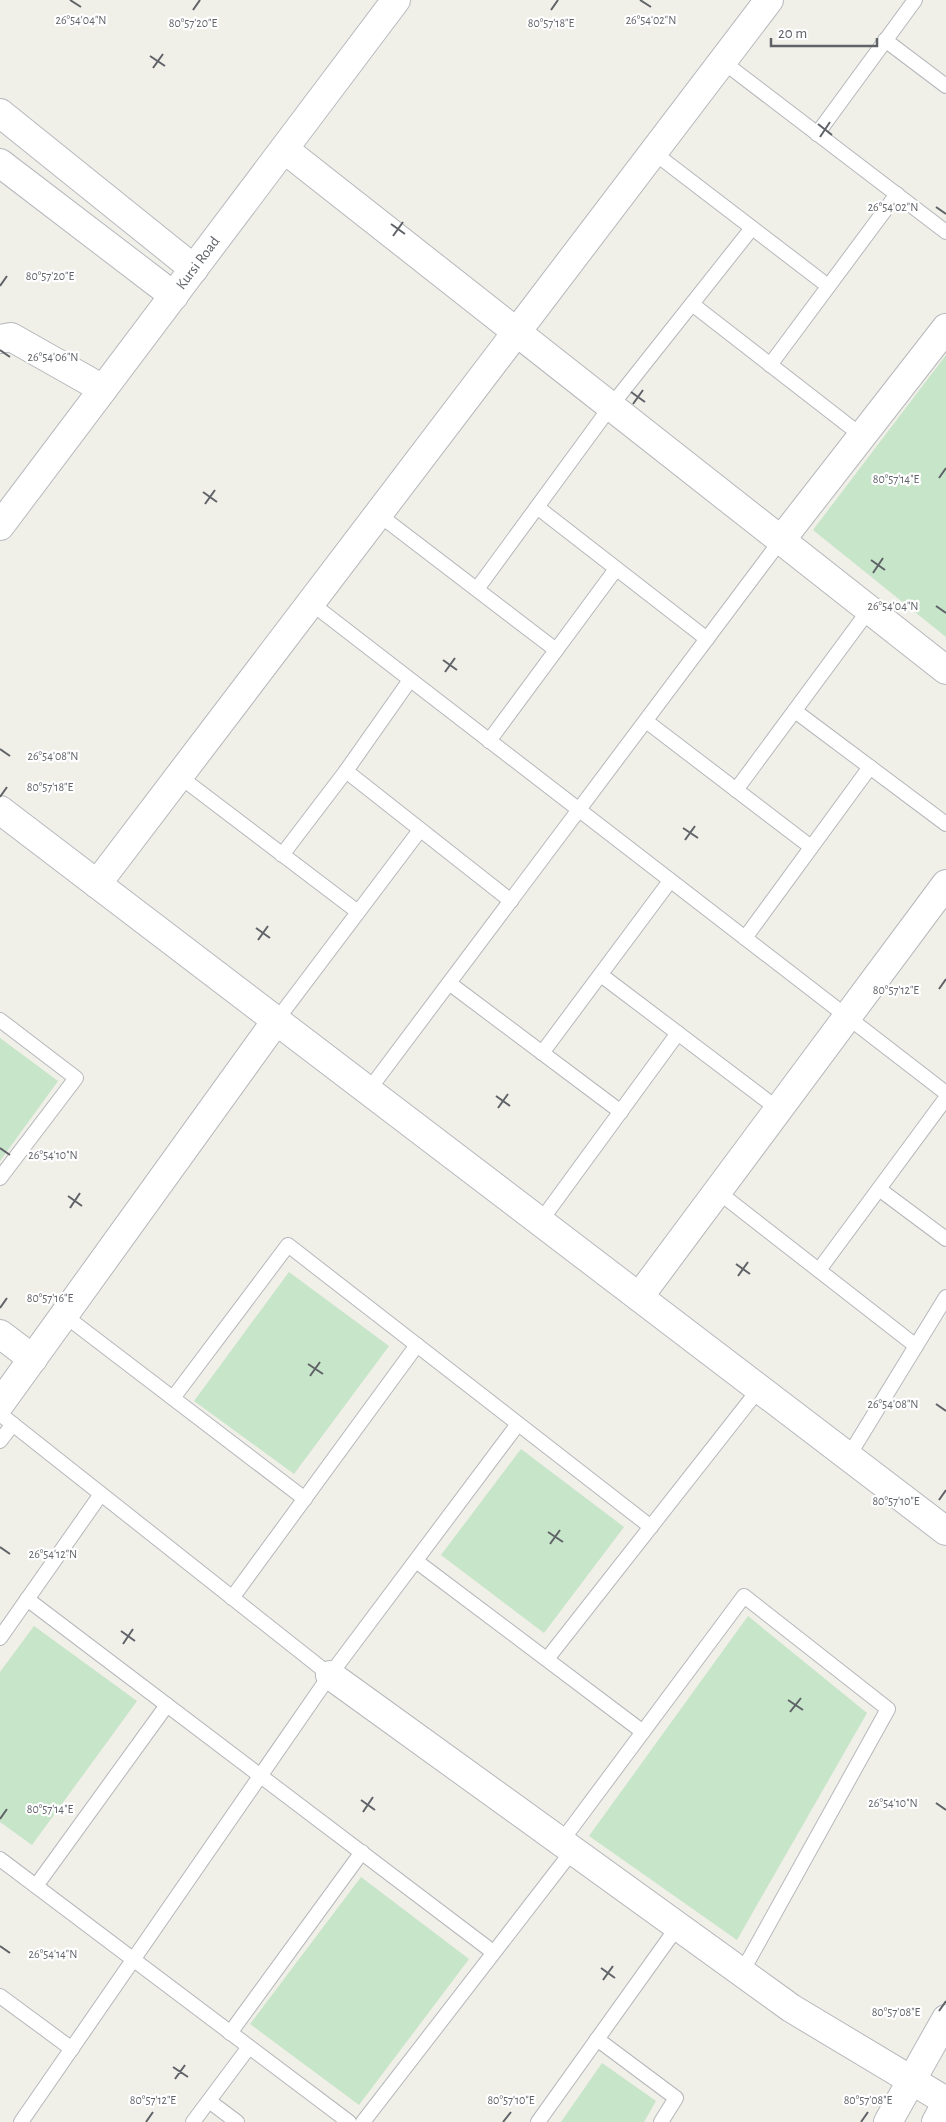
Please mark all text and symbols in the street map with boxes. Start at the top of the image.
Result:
text: 26°54'04"N [55,14,107,26]
text: 26°54'02"N [626,14,676,26]
scale bar [771,15,877,47]
text: 80°57'20"E [169,17,217,29]
text: 80°57'18"E [528,17,574,29]
text: 20 m [778,26,807,41]
text: 26°54'02"N [868,201,918,213]
street label: Kursi Road [173,234,223,292]
text: 80°57'20"E [26,270,74,282]
text: 26°54'06"N [28,351,78,363]
text: 80°57'14"E [873,473,920,485]
text: 26°54'04"N [867,600,919,612]
text: 26°54'08"N [28,750,78,762]
text: 80°57'18"E [27,781,73,793]
text: 80°57'12"E [873,984,919,996]
text: 26°54'10"N [28,1149,78,1161]
text: 80°57'16"E [27,1292,73,1304]
text: 26°54'08"N [868,1398,918,1410]
text: 80°57'10"E [872,1495,920,1507]
text: 26°54'12"N [29,1548,77,1560]
text: 26°54'10"N [868,1797,918,1809]
text: 80°57'14"E [27,1803,74,1815]
text: 26°54'14"N [29,1948,77,1960]
text: 80°57'08"E [872,2006,921,2018]
text: 80°57'12"E [130,2094,176,2106]
text: 80°57'10"E [487,2094,535,2106]
text: 80°57'08"E [844,2094,893,2106]

